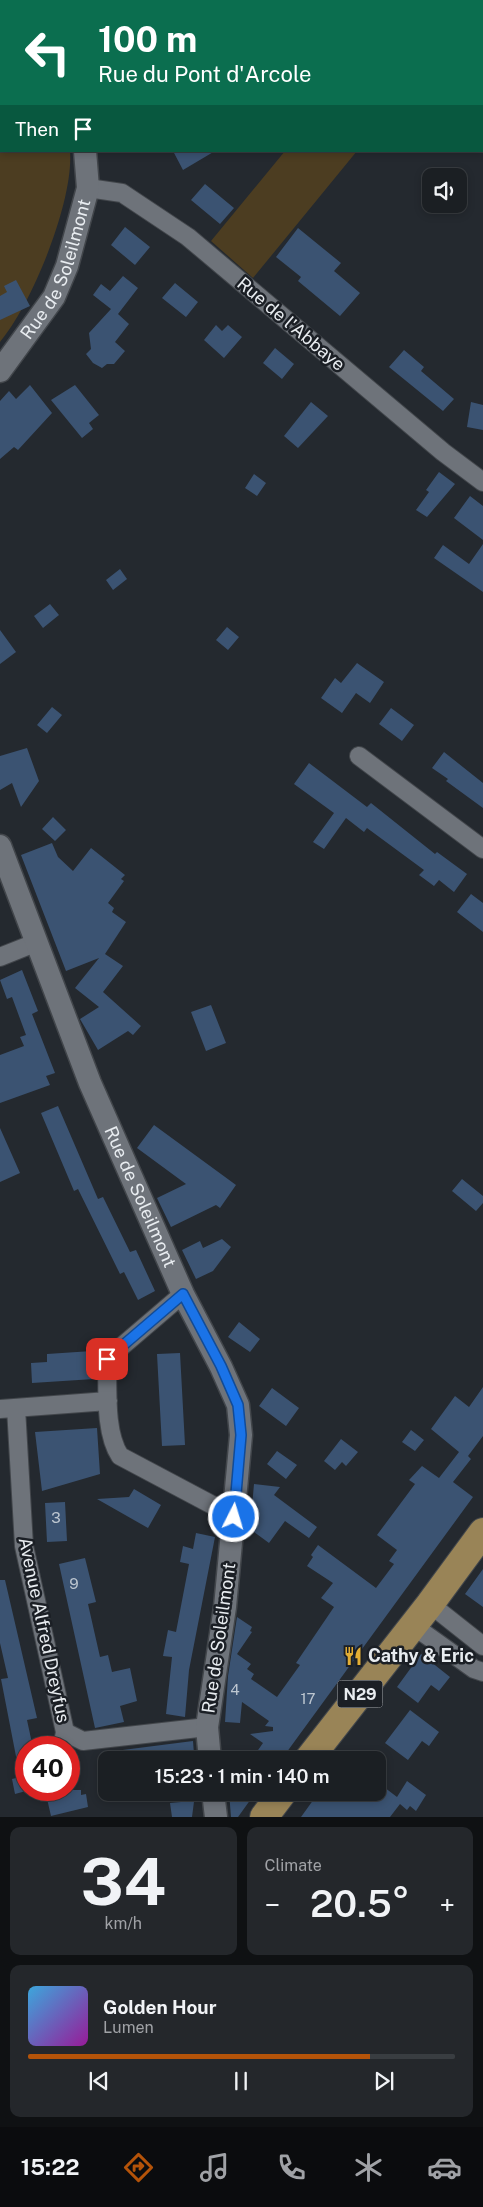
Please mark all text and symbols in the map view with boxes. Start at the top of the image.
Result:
text: 100 m [98,19,197,60]
icon: left [15,20,80,85]
text: Rue du Pont d'Arcole [98,61,312,87]
icon: arrive [69,115,97,143]
text: Then [15,118,59,140]
map controls [422,168,467,213]
button: sound [422,168,467,213]
street label: Rue de Soleilmont [16,197,95,343]
street label: Rue de l'Abbaye [233,272,350,375]
street label: Rue de Soleilmont [100,1123,181,1271]
pin [86,1338,128,1380]
icon: arrive [93,1345,121,1373]
position arrow [207,1490,259,1542]
house number: 3 [51,1509,61,1526]
street label: Avenue Alfred Dreyfus [15,1535,74,1725]
street label: Rue de Soleilmont [198,1561,239,1715]
house number: 9 [69,1575,79,1592]
restaurant icon: Cathy & Eric [342,1645,364,1667]
place label: Cathy & Eric [368,1645,474,1666]
road number: N29 [338,1680,382,1708]
house number: 4 [230,1681,240,1698]
house number: 17 [300,1690,316,1707]
speed limit sign: 40 [15,1736,80,1801]
text: 15:23 · 1 min · 140 m [154,1765,330,1787]
text: 34 [80,1843,166,1920]
text: Climate [265,1856,322,1875]
text: 20.5° [310,1881,410,1926]
text: − [265,1888,280,1921]
text: + [439,1888,455,1921]
text: km/h [104,1914,142,1933]
text: Golden Hour [103,1996,217,2018]
text: Lumen [103,2018,154,2037]
icon: previous [85,2067,113,2095]
icon: pause [227,2067,255,2095]
icon: next [370,2067,398,2095]
icon: directions [121,2150,156,2185]
icon: music [197,2150,232,2185]
icon: phone [274,2150,309,2185]
icon: climate [351,2150,386,2185]
icon: car [427,2150,462,2185]
text: 15:22 [21,2154,79,2180]

